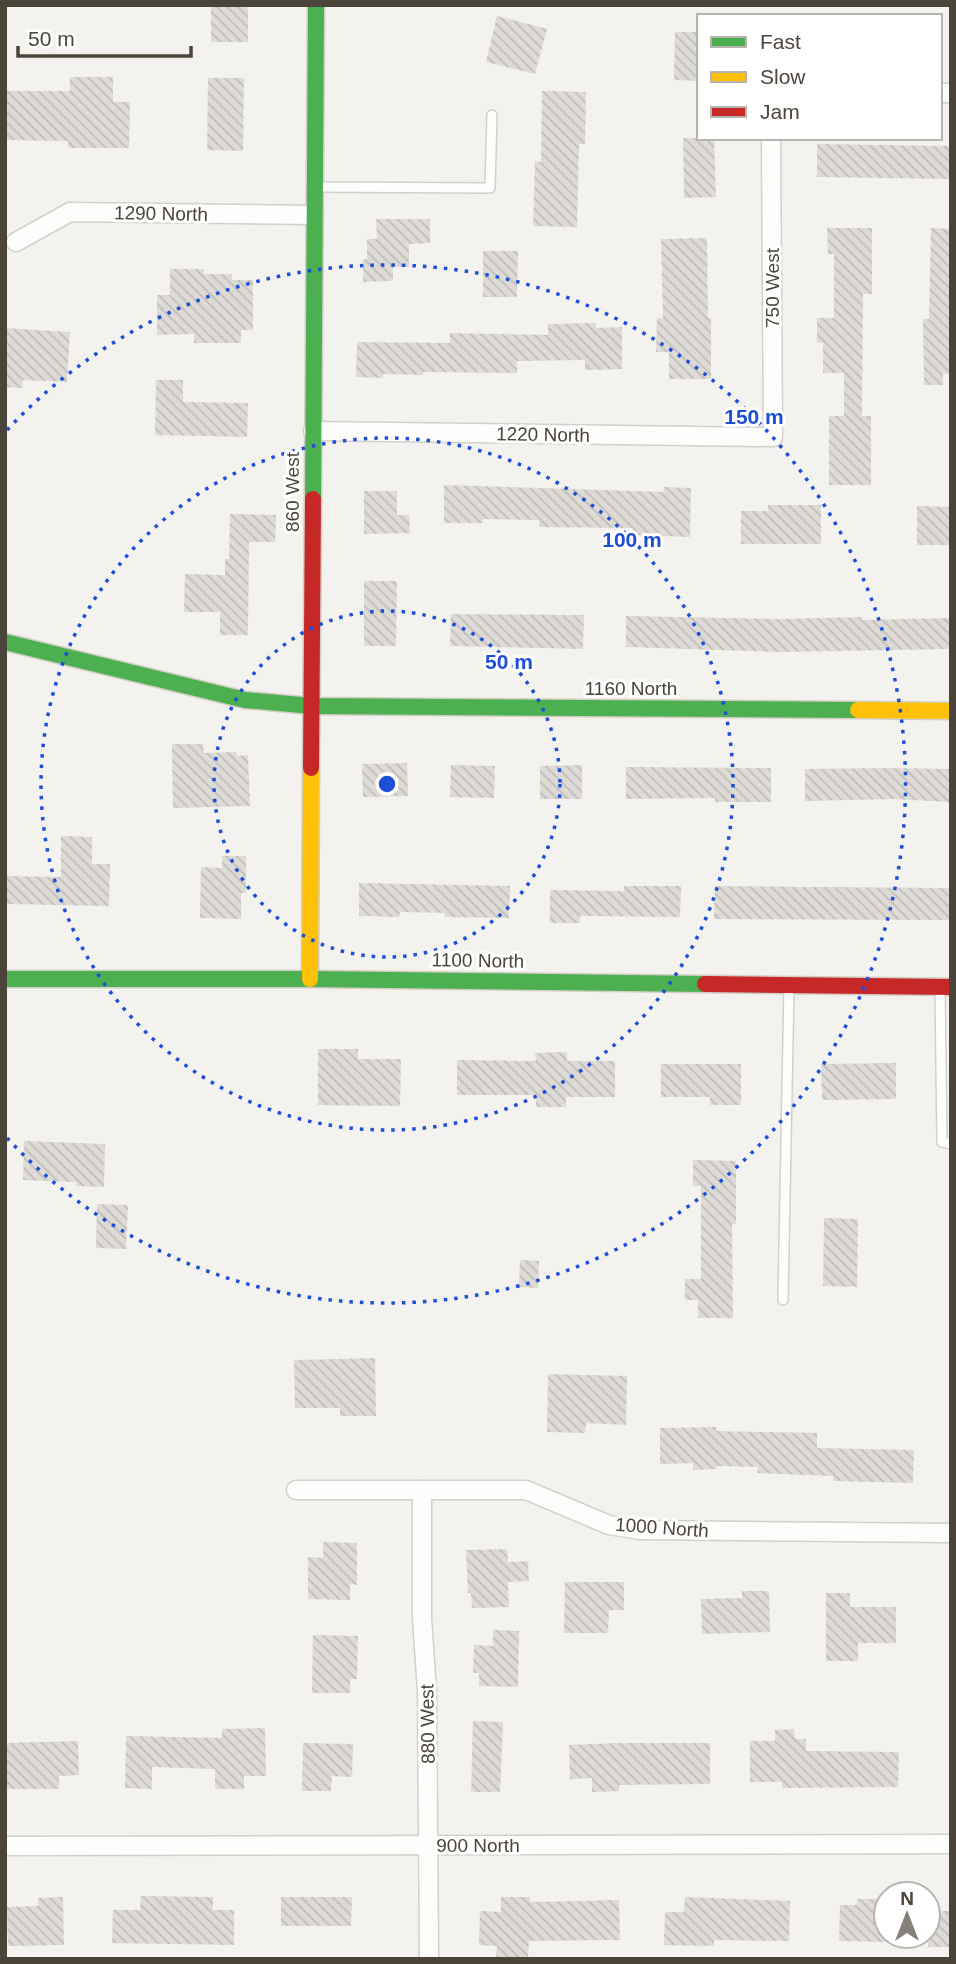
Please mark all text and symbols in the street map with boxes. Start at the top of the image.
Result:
scale bar [18,14,191,58]
legend [697,14,942,140]
text: 50 m [28,27,75,50]
text: Fast [760,30,801,53]
text: Slow [760,65,806,88]
text: Jam [760,100,800,123]
street label: 1290 North [114,202,208,225]
street label: 750 West [762,247,783,328]
text: 150 m [724,405,784,428]
street label: 1220 North [496,423,590,446]
street label: 860 West [282,451,303,532]
text: 100 m [602,528,662,551]
text: 50 m [485,650,533,673]
street label: 1160 North [585,678,677,699]
centre of rings [375,772,399,796]
street label: 1100 North [432,949,524,972]
street label: 1000 North [614,1514,710,1541]
street label: 880 West [416,1683,439,1764]
street label: 900 North [436,1835,520,1856]
north arrow [872,1880,942,1950]
text: N [900,1888,914,1909]

